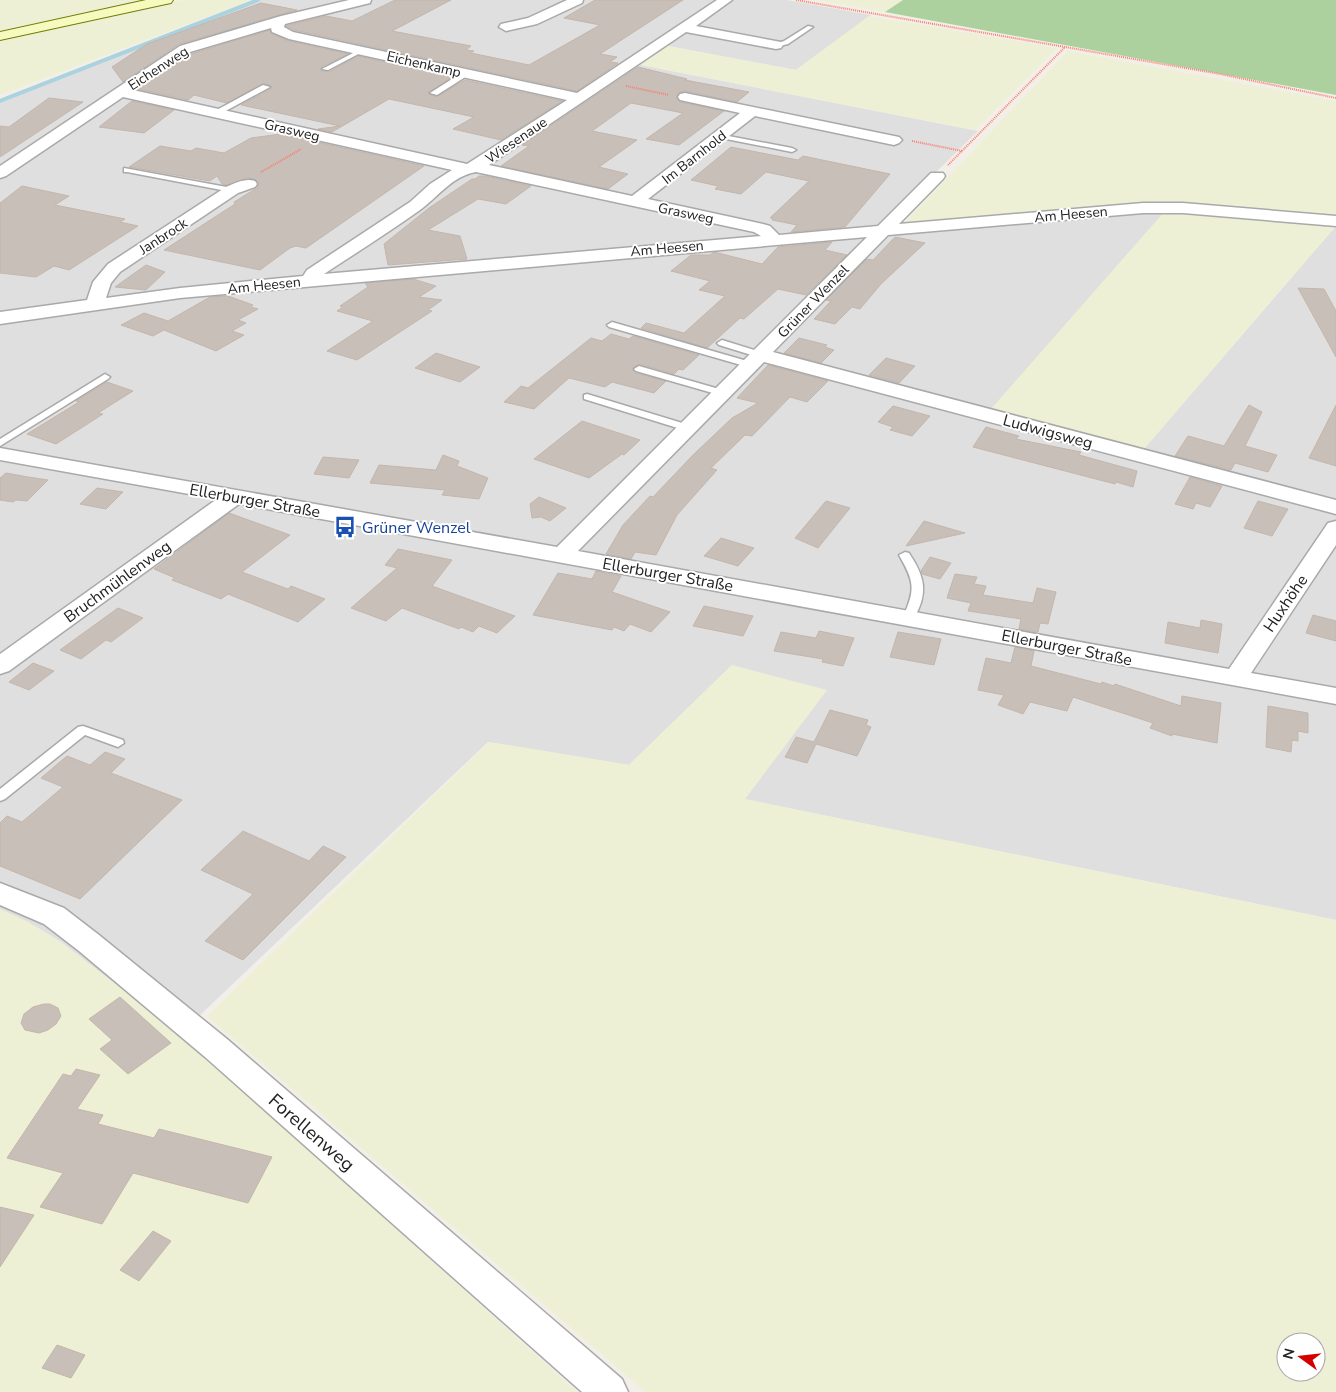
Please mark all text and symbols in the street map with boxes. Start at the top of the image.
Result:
street label: Eichenweg [124,42,192,95]
street label: Eichenkamp [385,47,463,82]
street label: Wiesenaue [482,113,551,168]
street label: Grasweg [262,115,322,146]
street label: Im Barnhold [658,126,730,189]
street label: Grasweg [656,198,715,229]
street label: Am Heesen [1034,202,1108,227]
street label: Janbrock [135,213,192,260]
street label: Am Heesen [630,236,704,261]
street label: Grüner Wenzel [774,260,854,342]
street label: Am Heesen [227,272,302,299]
street label: Ludwigsweg [1000,409,1095,455]
street label: Ellerburger Straße [188,479,322,523]
bus stop icon: Grüner Wenzel [332,514,358,540]
place label: Grüner Wenzel [362,517,471,539]
street label: Bruchmühlenweg [60,536,176,628]
street label: Ellerburger Straße [601,553,735,597]
street label: Huxhöhe [1258,570,1313,637]
street label: Ellerburger Straße [1000,625,1134,671]
street label: Forellenweg [263,1088,360,1177]
north arrow [1276,1332,1326,1382]
text: N [1278,1346,1299,1361]

